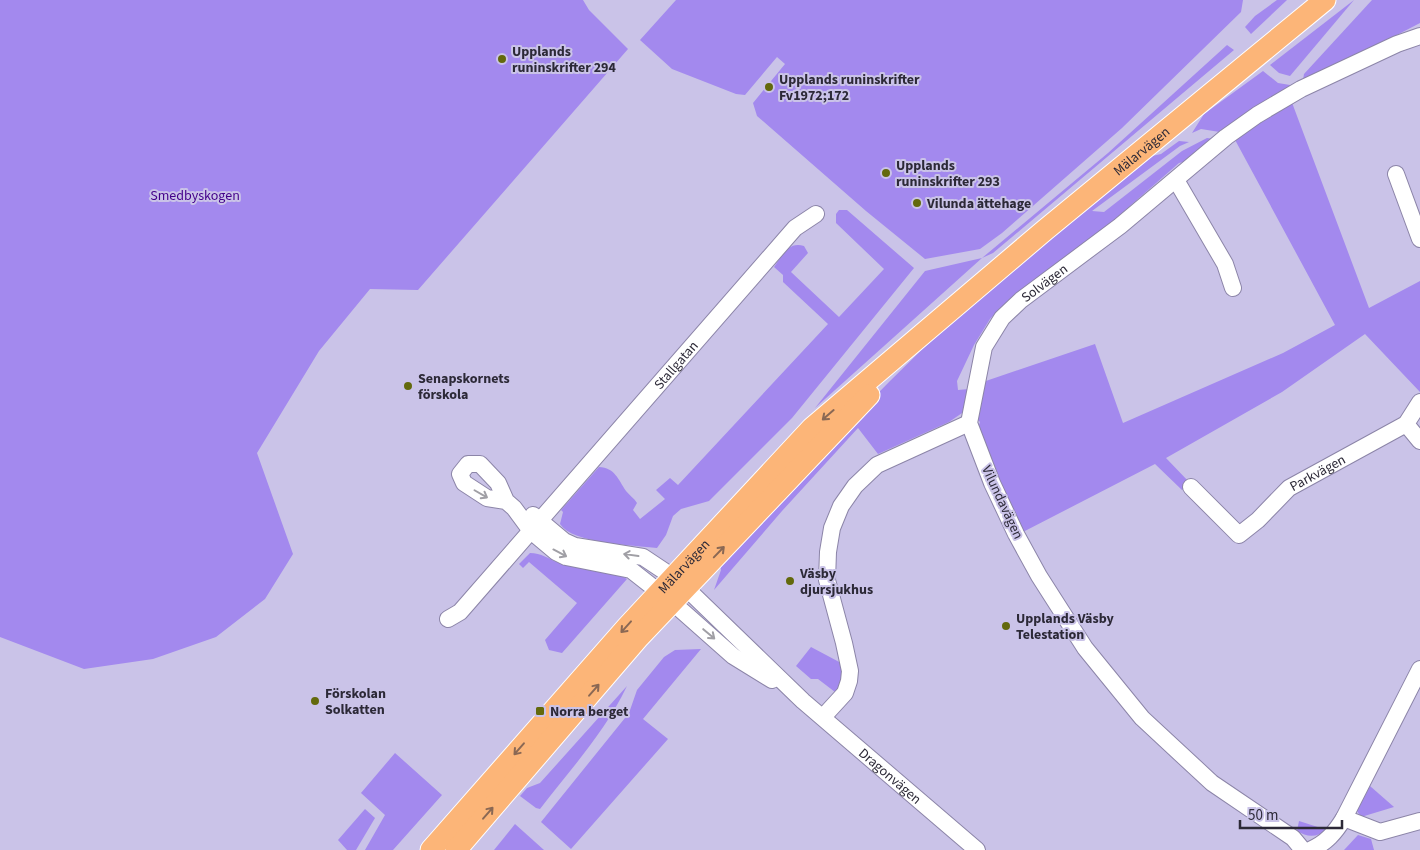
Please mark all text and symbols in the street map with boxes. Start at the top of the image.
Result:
place label: Upplands runinskrifter 294 [512,42,616,78]
marker: Upplands runinskrifter 294 [496,53,508,65]
place label: Upplands runinskrifter Fv1972;172 [779,70,920,106]
marker: Upplands runinskrifter Fv1972;172 [763,81,775,93]
street label: Mälarvägen [1109,122,1175,181]
place label: Upplands runinskrifter 293 [896,156,1000,192]
marker: Upplands runinskrifter 293 [880,167,892,179]
park label: Smedbyskogen [150,186,240,206]
place label: Vilunda ättehage [926,194,1031,214]
marker: Vilunda ättehage [911,197,923,209]
street label: Solvägen [1017,259,1072,307]
street label: Stallgatan [650,337,703,394]
place label: Senapskornets förskola [418,369,510,405]
marker: Senapskornets förskola [402,380,414,392]
one-way arrow [822,409,835,420]
street label: Parkvägen [1286,450,1349,497]
street label: Vilundavägen [976,462,1028,542]
one-way arrow [474,489,489,499]
street label: Mälarvägen [654,535,715,599]
one-way arrow [712,546,724,558]
one-way arrow [553,548,568,558]
one-way arrow [623,549,639,559]
place label: Väsby djursjukhus [799,564,873,600]
marker: Väsby djursjukhus [784,575,796,587]
place label: Upplands Väsby Telestation [1016,609,1115,645]
marker: Upplands Väsby Telestation [1000,620,1012,632]
one-way arrow [620,621,632,634]
one-way arrow [702,629,715,640]
place label: Förskolan Solkatten [325,684,386,720]
one-way arrow [588,684,599,697]
marker: Förskolan Solkatten [309,695,321,707]
place label: Norra berget [550,702,629,722]
marker: Norra berget [534,705,546,717]
one-way arrow [513,743,525,756]
street label: Dragonvägen [854,744,925,809]
scale bar [1240,798,1342,830]
text: 50 m [1248,805,1278,826]
one-way arrow [482,807,493,820]

